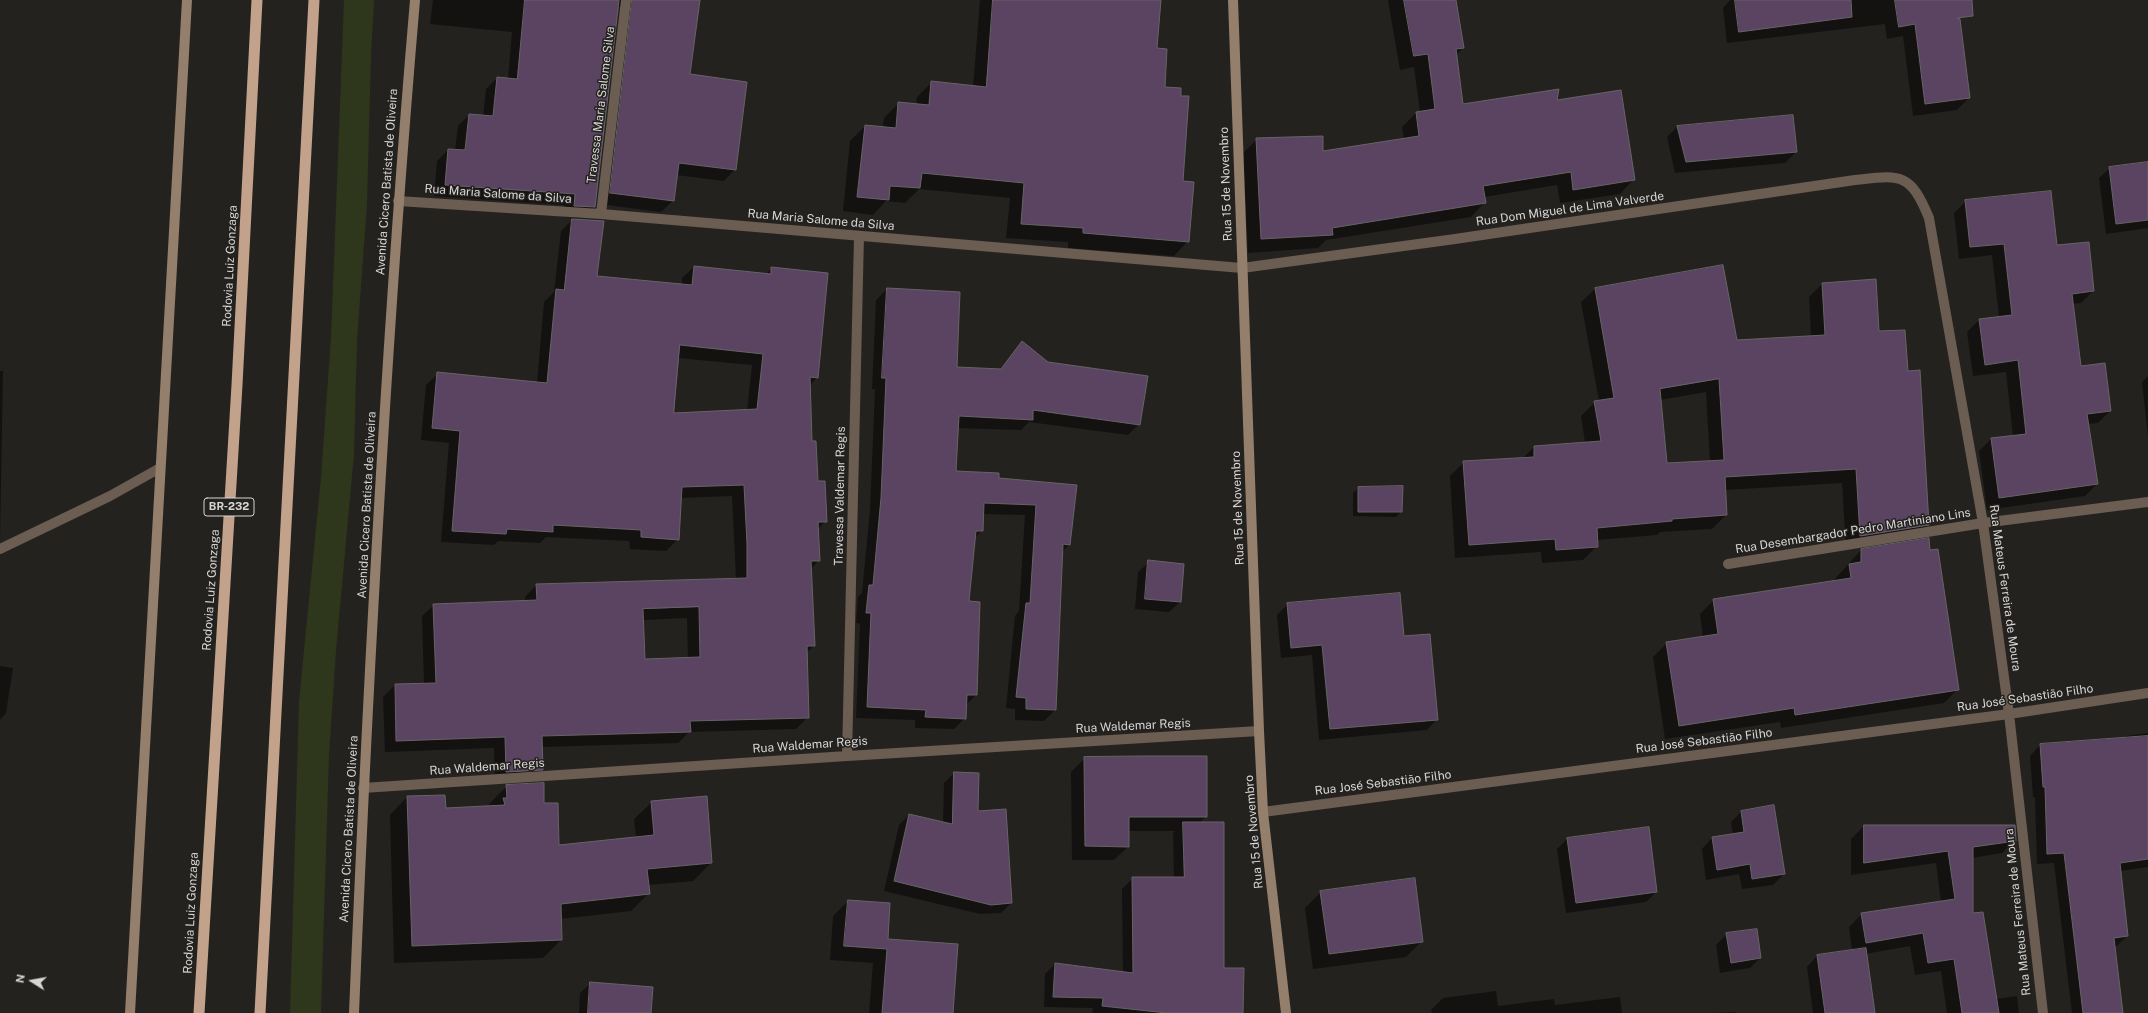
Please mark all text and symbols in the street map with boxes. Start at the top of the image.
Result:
street label: Travessa Maria Salome Silva [584,26,618,184]
street label: Avenida Cicero Batista de Oliveira [373,88,401,276]
street label: Rua 15 de Novembro [1217,127,1235,241]
street label: Rua Maria Salome da Silva [424,182,572,206]
street label: Rua Dom Miguel de Lima Valverde [1475,189,1665,229]
street label: Rodovia Luiz Gonzaga [220,205,240,327]
street label: Rua Maria Salome da Silva [747,206,895,234]
street label: Avenida Cicero Batista de Oliveira [355,411,379,599]
street label: Travessa Valdemar Regis [832,426,848,566]
street label: Rua 15 de Novembro [1229,451,1247,565]
road number: BR-232 [204,498,254,516]
street label: Rua Mateus Ferreira de Moura [1986,504,2024,672]
street label: Rua Desembargador Pedro Martiniano Lins [1734,505,1972,557]
street label: Rodovia Luiz Gonzaga [200,529,222,651]
street label: Rua José Sebastião Filho [1956,681,2094,715]
street label: Rua Waldemar Regis [1075,716,1191,736]
street label: Rua José Sebastião Filho [1635,725,1773,757]
street label: Rua Waldemar Regis [752,734,868,756]
street label: Avenida Cicero Batista de Oliveira [337,735,361,923]
street label: Rua Waldemar Regis [429,756,545,778]
street label: Rua José Sebastião Filho [1314,767,1452,799]
street label: Rua 15 de Novembro [1242,775,1266,889]
street label: Rua Mateus Ferreira de Moura [2002,828,2034,996]
street label: Rodovia Luiz Gonzaga [181,852,201,974]
north arrow [12,961,52,1001]
text: N [14,973,27,984]

